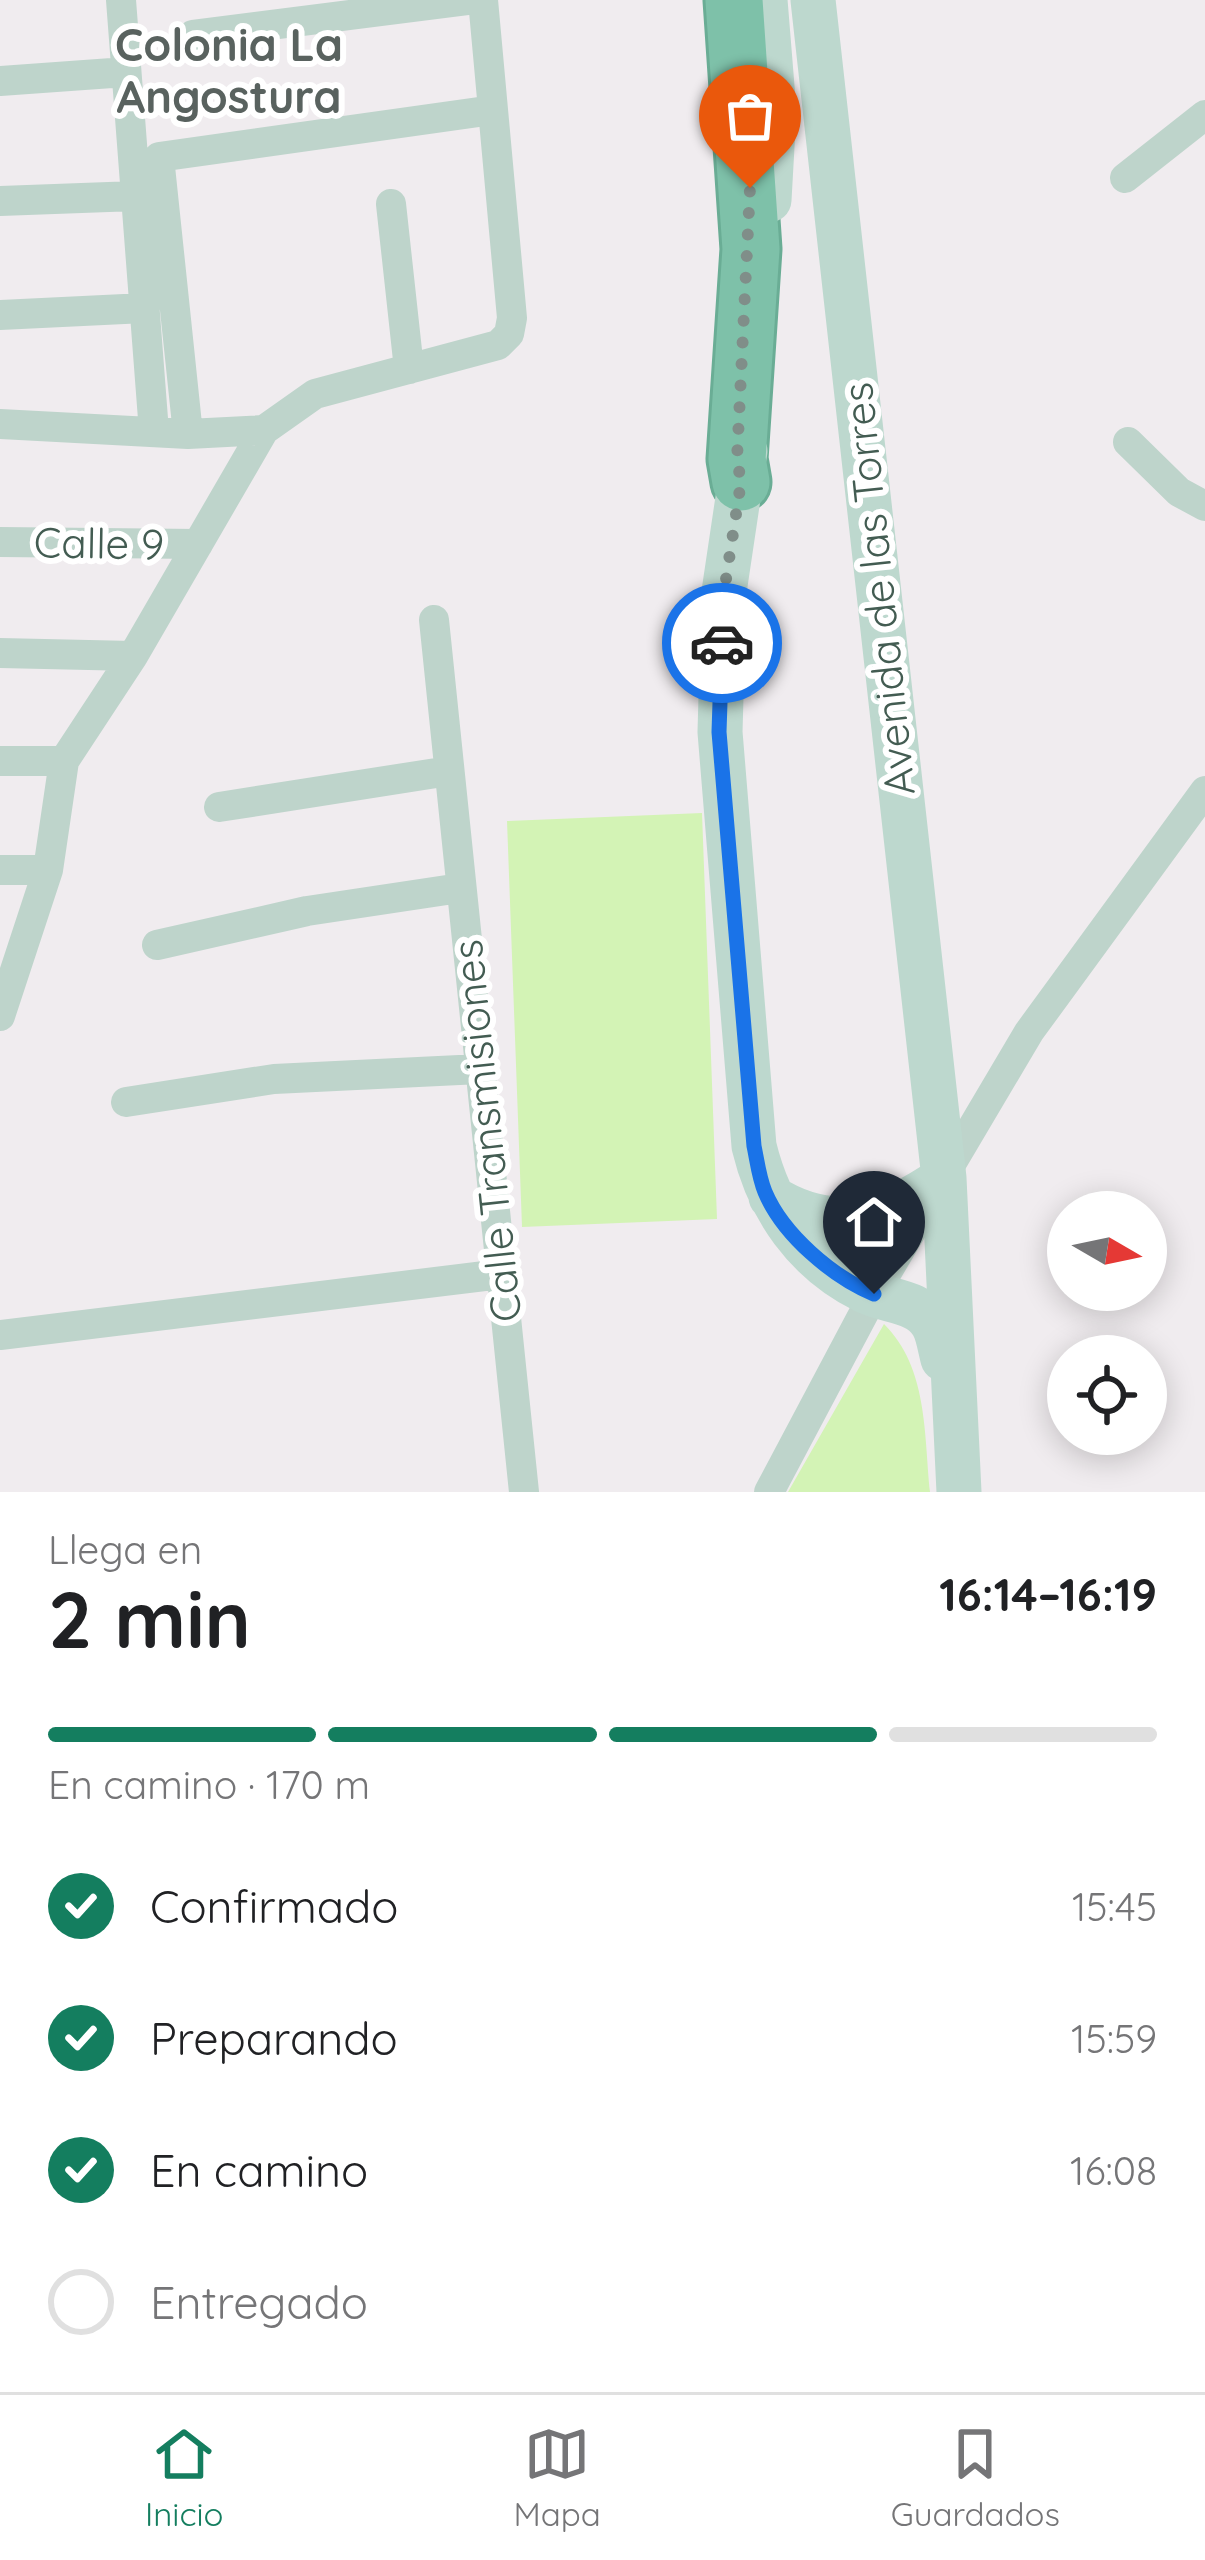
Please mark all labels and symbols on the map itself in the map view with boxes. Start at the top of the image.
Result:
district label: Colonia La Angostura [115,16,343,124]
pin [699,65,801,188]
street label: Avenida de las Torres [830,380,926,798]
street label: Calle 9 [33,515,165,571]
courier [662,583,782,703]
street label: Calle Transmisiones [440,937,532,1325]
pin [823,1171,925,1294]
north arrow [1047,1191,1167,1311]

